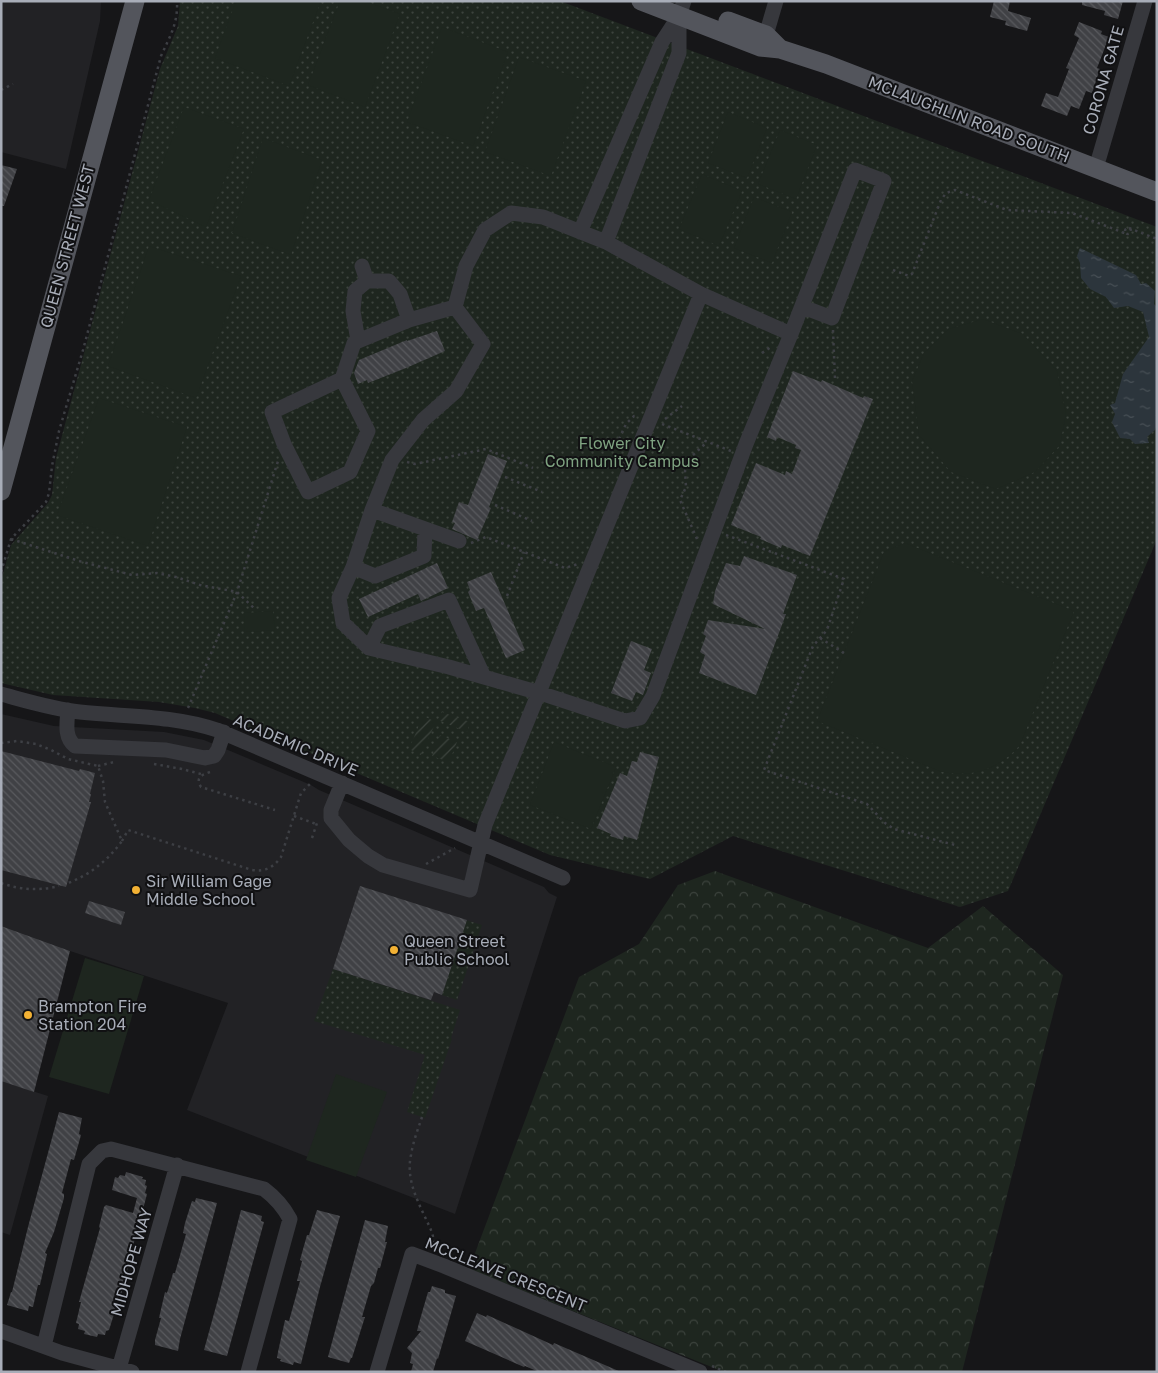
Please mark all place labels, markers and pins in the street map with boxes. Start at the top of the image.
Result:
place label: Sir William Gage Middle School [146,871,272,909]
marker: Sir William Gage Middle School [130,884,142,896]
place label: Queen Street Public School [404,931,509,969]
marker: Queen Street Public School [388,944,400,956]
place label: Brampton Fire Station 204 [38,996,147,1034]
marker: Brampton Fire Station 204 [22,1009,34,1021]

